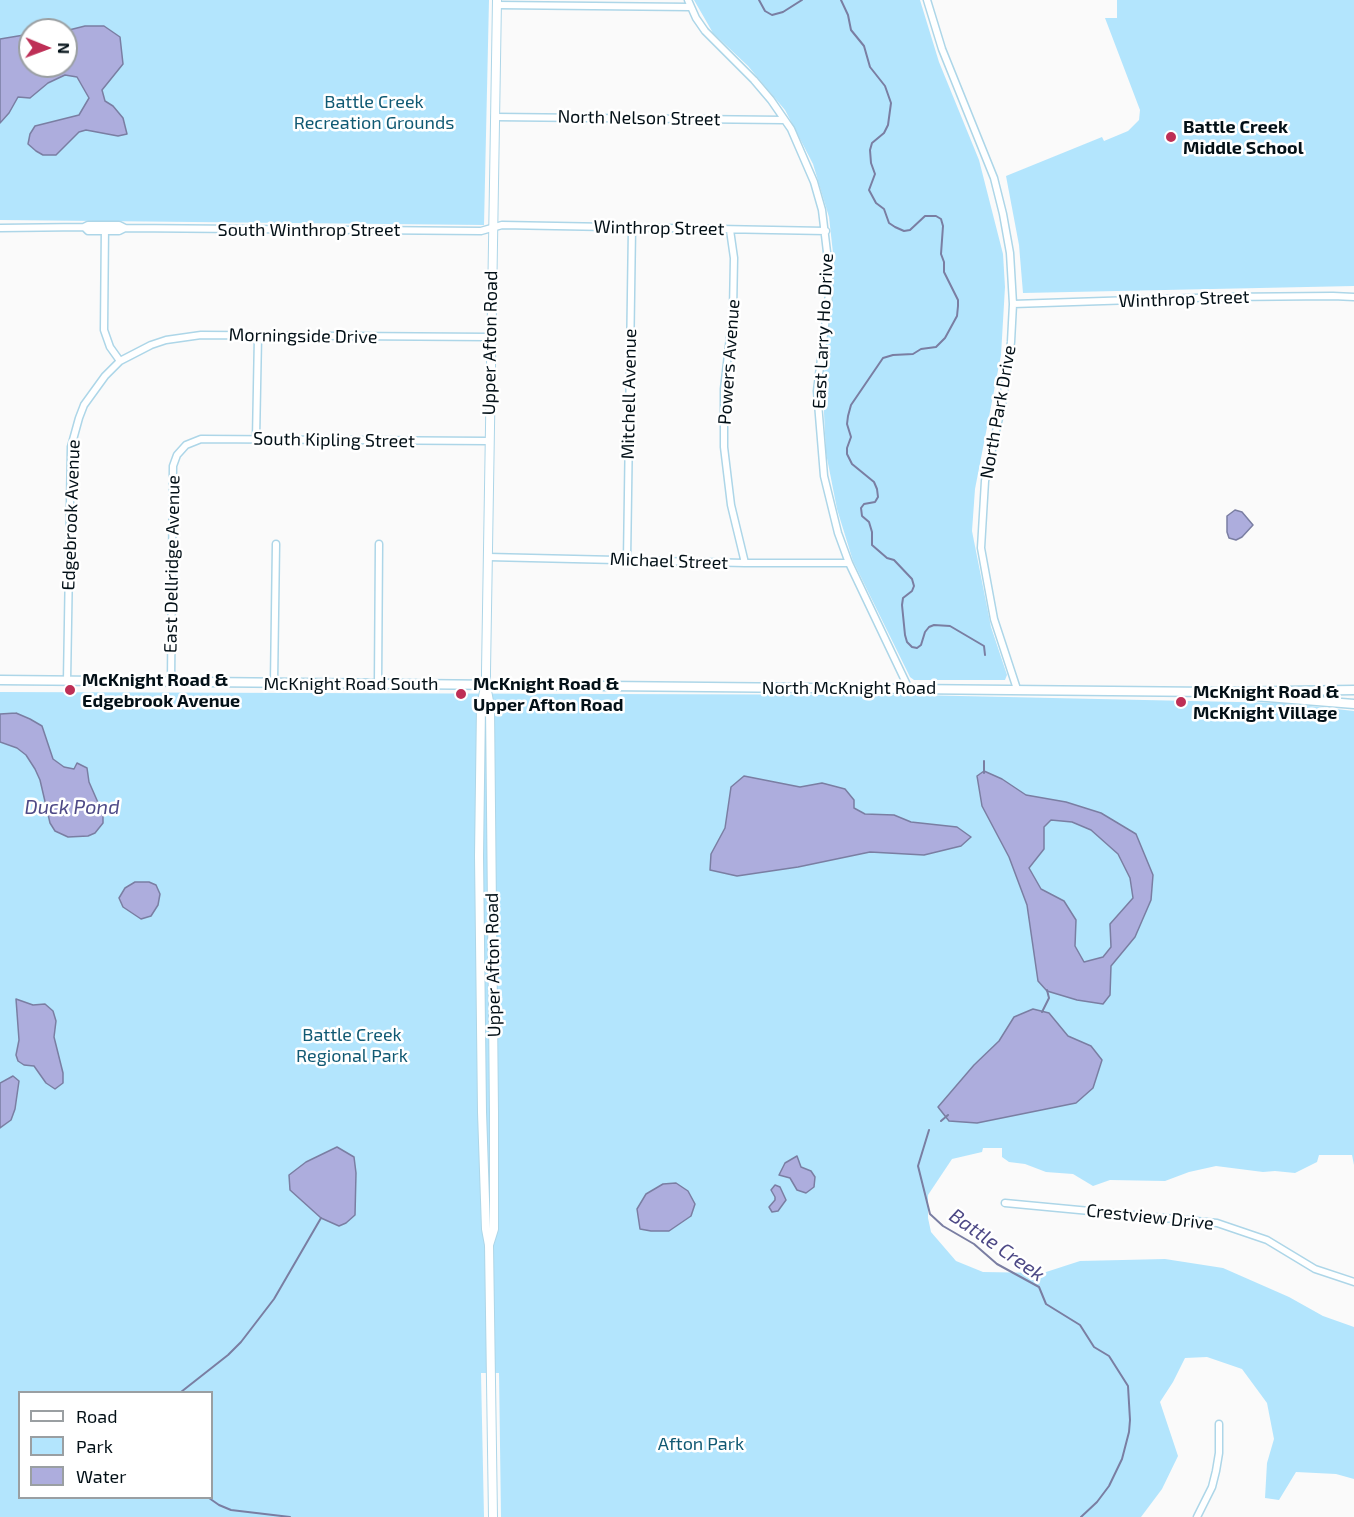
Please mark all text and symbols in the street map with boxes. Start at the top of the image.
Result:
north arrow [18,18,78,78]
text: N [55,42,74,54]
park label: Battle Creek Recreation Grounds [294,91,454,134]
street label: North Nelson Street [557,106,721,130]
place label: Battle Creek Middle School [1183,116,1304,158]
marker: Battle Creek Middle School [1164,130,1178,144]
street label: Winthrop Street [593,216,725,240]
street label: South Winthrop Street [218,219,400,241]
street label: East Larry Ho Drive [808,253,838,409]
street label: Upper Afton Road [478,270,502,416]
street label: Winthrop Street [1118,286,1250,312]
street label: Powers Avenue [714,298,744,426]
street label: Morningside Drive [228,324,378,348]
street label: Mitchell Avenue [617,328,641,460]
street label: North Park Drive [976,344,1020,480]
street label: South Kipling Street [253,428,415,452]
street label: Edgebrook Avenue [58,439,84,591]
street label: East Dellridge Avenue [160,475,184,653]
street label: Michael Street [609,548,729,574]
place label: McKnight Road & Edgebrook Avenue [82,669,240,712]
street label: McKnight Road South [264,673,438,695]
place label: McKnight Road & Upper Afton Road [473,673,623,716]
street label: North McKnight Road [762,677,936,699]
place label: McKnight Road & McKnight Village [1193,681,1339,724]
marker: McKnight Road & Edgebrook Avenue [63,683,77,697]
marker: McKnight Road & Upper Afton Road [454,687,468,701]
marker: McKnight Road & McKnight Village [1174,695,1188,709]
water label: Duck Pond [24,795,120,819]
street label: Upper Afton Road [481,892,505,1038]
park label: Battle Creek Regional Park [296,1024,408,1066]
street label: Crestview Drive [1085,1200,1215,1234]
water label: Battle Creek [945,1203,1049,1287]
legend [18,1391,213,1499]
text: Road [76,1405,117,1427]
park label: Afton Park [658,1433,744,1455]
text: Park [76,1435,113,1457]
text: Water [76,1465,126,1487]

